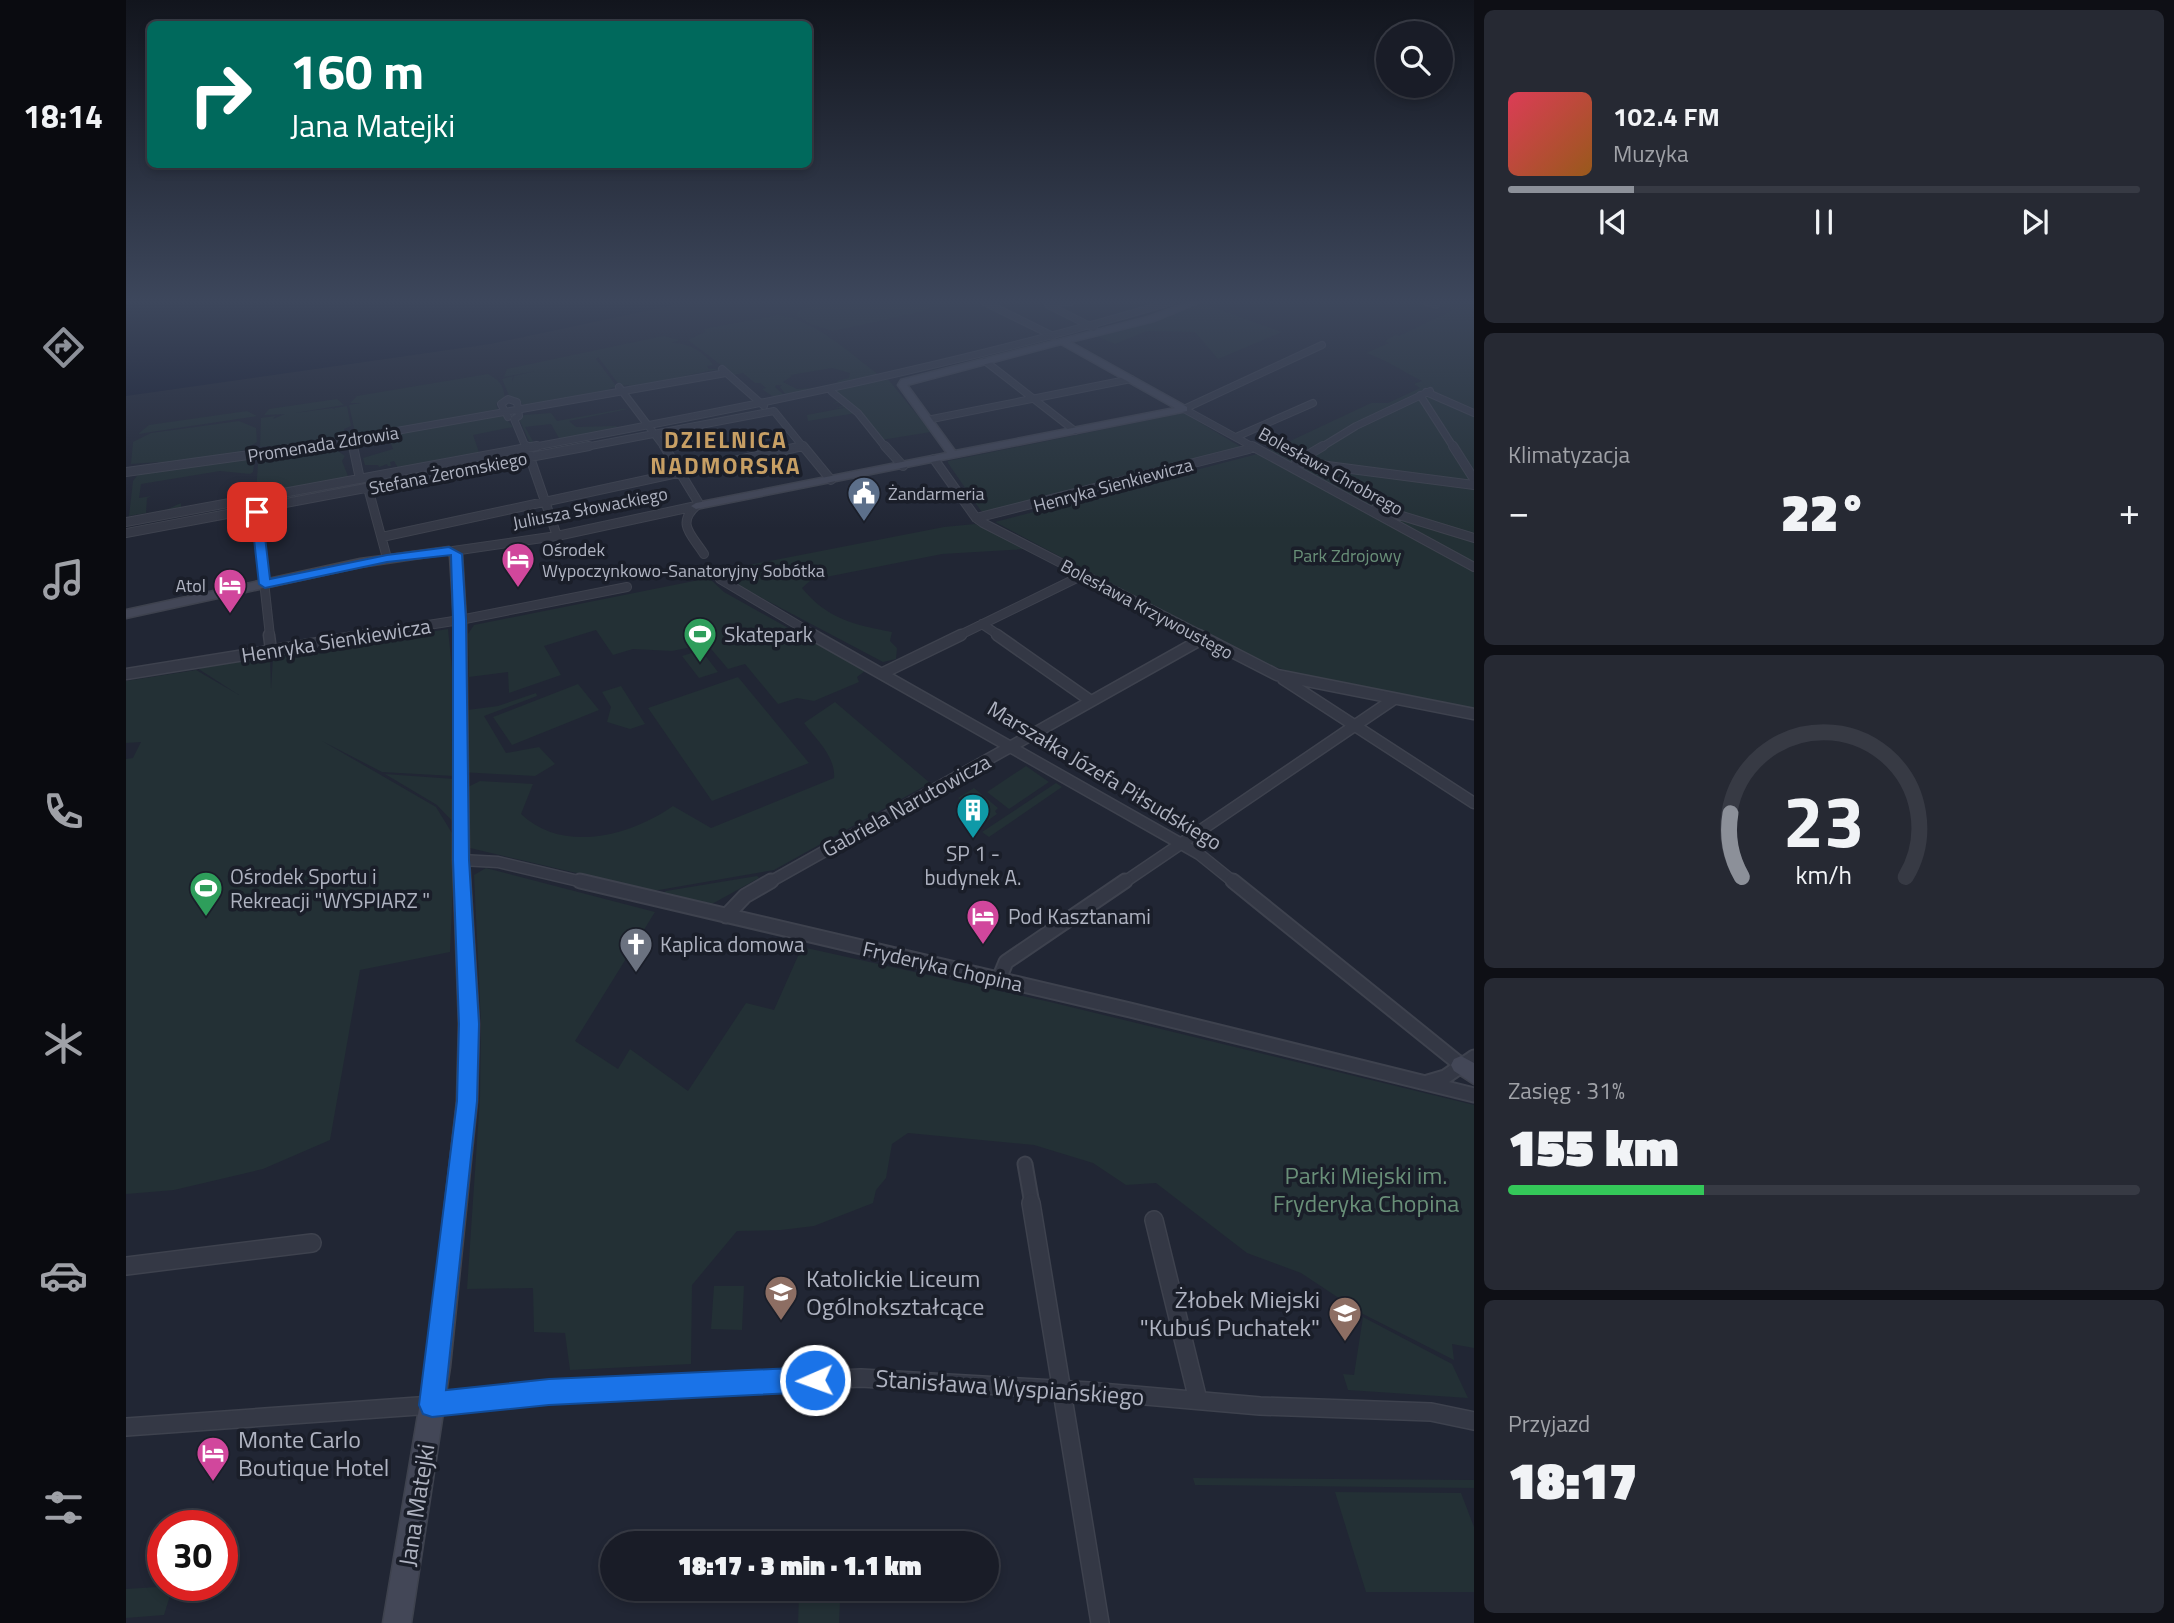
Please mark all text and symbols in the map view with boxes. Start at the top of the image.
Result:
map controls [1376,21,1453,98]
button: search [1376,21,1453,98]
text: 160 m [290,33,424,108]
icon: right [175,49,266,140]
text: 18:14 [23,92,103,140]
text: 102.4 FM [1613,97,1720,136]
text: Jana Matejki [290,101,455,149]
text: Muzyka [1613,136,1689,171]
icon: previous [1594,203,1632,241]
icon: pause [1805,203,1843,241]
icon: next [2016,203,2054,241]
icon: directions [39,323,88,372]
street label: Promenada Zdrowia [245,419,401,469]
street label: Bolesława Chrobrego [1254,420,1408,522]
district label: DZIELNICA NADMORSKA [650,422,802,483]
text: Klimatyzacja [1508,437,1630,472]
street label: Stefana Żeromskiego [367,444,529,502]
street label: Henryka Sienkiewicza [1030,451,1196,519]
text: 22° [1781,472,1867,551]
public building icon: Żandarmeria [845,474,883,523]
street label: Juliusza Słowackiego [510,480,670,536]
place label: Żandarmeria [888,480,984,507]
pin [227,482,287,542]
text: − [1508,482,1529,540]
text: + [2119,482,2140,540]
icon: arrive [238,493,276,531]
place label: Ośrodek Wypoczynkowo-Sanatoryjny Sobótka [542,536,825,584]
hotel icon: Ośrodek Wypoczynkowo-Sanatoryjny Sobótka [499,540,537,589]
park label: Park Zdrojowy [1293,542,1402,569]
street label: Bolesława Krzywoustego [1056,552,1238,666]
icon: music [39,555,88,604]
hotel icon: Atol [211,566,249,615]
place label: Atol [176,572,206,599]
street label: Henryka Sienkiewicza [239,609,433,671]
sports icon: Skatepark [681,615,719,664]
place label: Skatepark [724,618,813,650]
street label: Marszałka Józefa Piłsudskiego [982,692,1228,858]
street label: Gabriela Narutowicza [816,745,997,865]
text: 23 [1783,766,1865,876]
icon: phone [39,787,88,836]
building icon: SP 1 - budynek A. [954,791,992,840]
place label: SP 1 - budynek A. [924,837,1022,893]
text: km/h [1796,856,1852,894]
place label: Ośrodek Sportu i Rekreacji "WYSPIARZ " [230,860,430,916]
sports icon: Ośrodek Sportu i Rekreacji "WYSPIARZ " [187,869,225,918]
hotel icon: Pod Kasztanami [964,897,1002,946]
place label: Pod Kasztanami [1008,900,1151,932]
church icon: Kaplica domowa [617,925,655,974]
place label: Kaplica domowa [660,928,805,960]
street label: Fryderyka Chopina [860,932,1027,1000]
icon: climate [39,1019,88,1068]
text: Zasięg · 31% [1508,1073,1625,1108]
text: 155 km [1508,1107,1679,1186]
park label: Parki Miejski im. Fryderyka Chopina [1273,1157,1459,1221]
icon: car [39,1251,88,1300]
place label: Katolickie Liceum Ogólnokształcące [806,1260,984,1324]
school or university icon: Katolickie Liceum Ogólnokształcące [762,1273,800,1322]
place label: Żłobek Miejski "Kubuś Puchatek" [1140,1281,1320,1345]
school or university icon: Żłobek Miejski "Kubuś Puchatek" [1326,1294,1364,1343]
position arrow [778,1343,852,1417]
street label: Stanisława Wyspiańskiego [874,1360,1146,1414]
text: Przyjazd [1508,1406,1590,1441]
place label: Monte Carlo Boutique Hotel [238,1421,389,1485]
hotel icon: Monte Carlo Boutique Hotel [194,1434,232,1483]
text: 18:17 [1508,1440,1637,1519]
street label: Jana Matejki [389,1441,443,1569]
icon: filters [39,1483,88,1532]
speed limit sign: 30 [147,1510,238,1601]
text: 18:17 · 3 min · 1.1 km [678,1546,921,1585]

